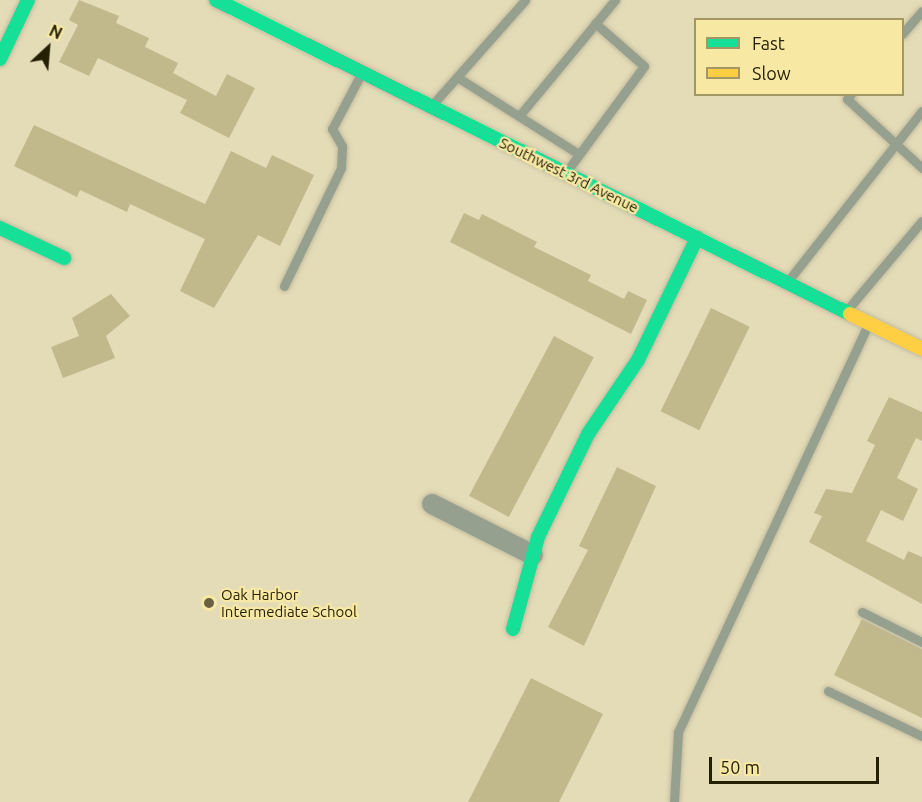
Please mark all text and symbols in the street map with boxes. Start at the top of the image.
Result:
north arrow [18,18,78,78]
legend [694,18,904,96]
text: N [47,21,65,43]
text: Fast [752,33,785,53]
text: Slow [752,63,791,83]
street label: Southwest 3rd Avenue [497,134,641,216]
place label: Oak Harbor Intermediate School [221,585,357,620]
marker: Oak Harbor Intermediate School [202,596,216,610]
scale bar [712,745,882,783]
text: 50 m [720,757,760,777]

